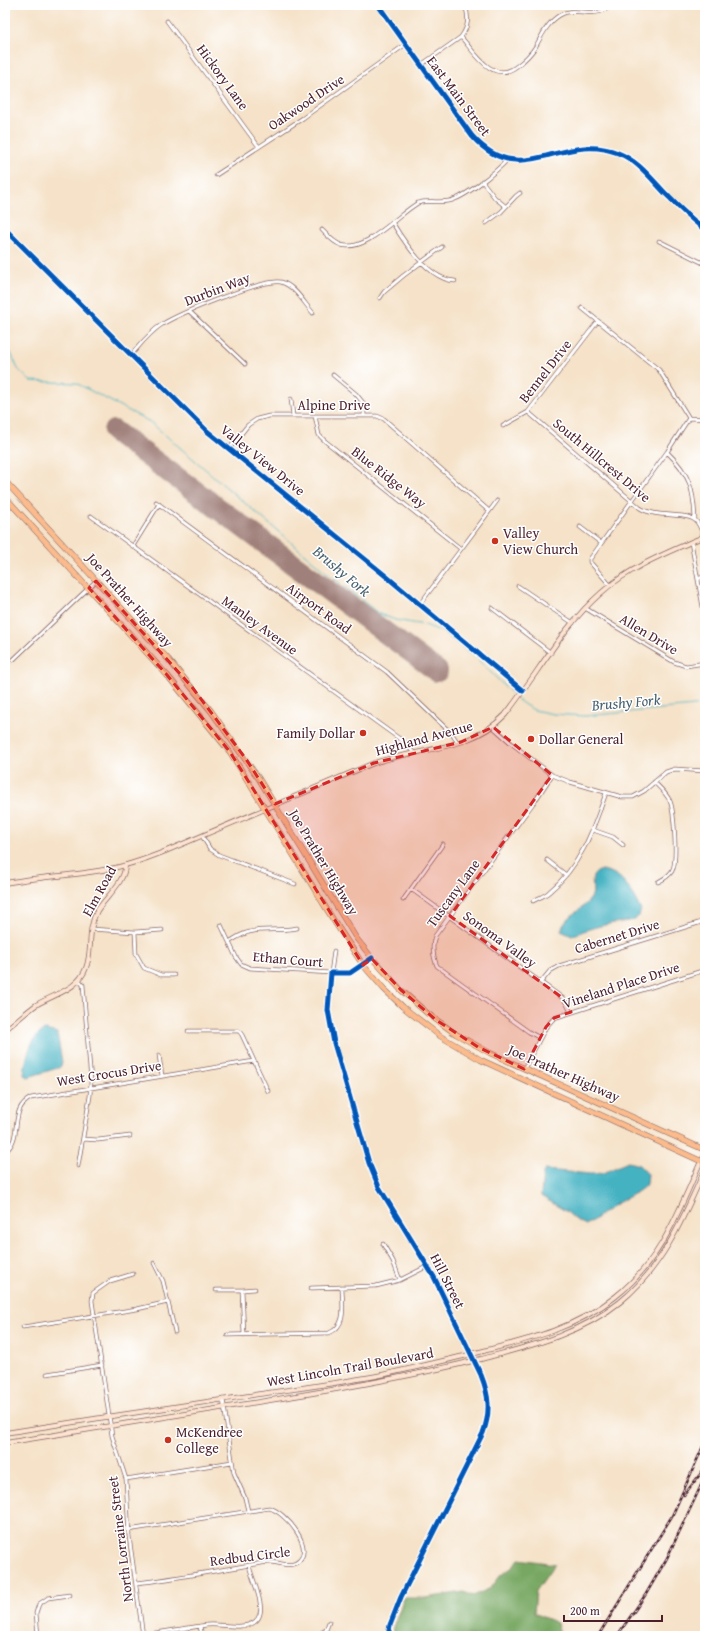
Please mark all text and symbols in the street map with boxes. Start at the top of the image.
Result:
street label: Hickory Lane [192,40,254,114]
street label: East Main Street [422,52,496,140]
street label: Oakwood Drive [264,69,349,135]
street label: Durbin Way [181,267,253,311]
street label: Bennel Drive [514,335,576,407]
street label: Alpine Drive [298,395,371,415]
street label: South Hillcrest Drive [549,413,655,507]
street label: Valley View Drive [216,420,310,501]
street label: Blue Ridge Way [347,441,431,513]
place label: Valley View Church [503,523,578,559]
marker: Valley View Church [490,536,500,546]
water label: Brushy Fork [308,540,375,601]
street label: Joe Prather Highway [81,547,178,652]
street label: Airport Road [282,578,356,639]
street label: Manley Avenue [218,591,302,660]
street label: Allen Drive [616,609,682,660]
water label: Brushy Fork [590,689,661,716]
street label: Highland Avenue [373,715,475,761]
place label: Family Dollar [277,723,355,743]
marker: Family Dollar [358,728,368,738]
place label: Dollar General [539,729,623,749]
marker: Dollar General [526,734,536,744]
street label: Joe Prather Highway [283,803,364,919]
street label: Tuscany Lane [422,855,485,931]
street label: Elm Road [77,862,121,920]
street label: Sonoma Valley [459,905,541,973]
street label: Cabernet Drive [572,913,662,958]
street label: Ethan Court [252,946,324,972]
street label: Vineland Place Drive [560,957,682,1013]
street label: Joe Prather Highway [503,1039,623,1107]
street label: West Crocus Drive [55,1055,163,1091]
street label: Hill Street [426,1250,470,1312]
street label: West Lincoln Trail Boulevard [265,1342,435,1392]
place label: McKendree College [176,1422,243,1458]
marker: McKendree College [163,1435,173,1445]
street label: North Lorraine Street [102,1475,138,1603]
street label: Redbud Circle [209,1541,292,1571]
scale bar [564,1597,662,1623]
text: 200 m [570,1602,600,1619]

